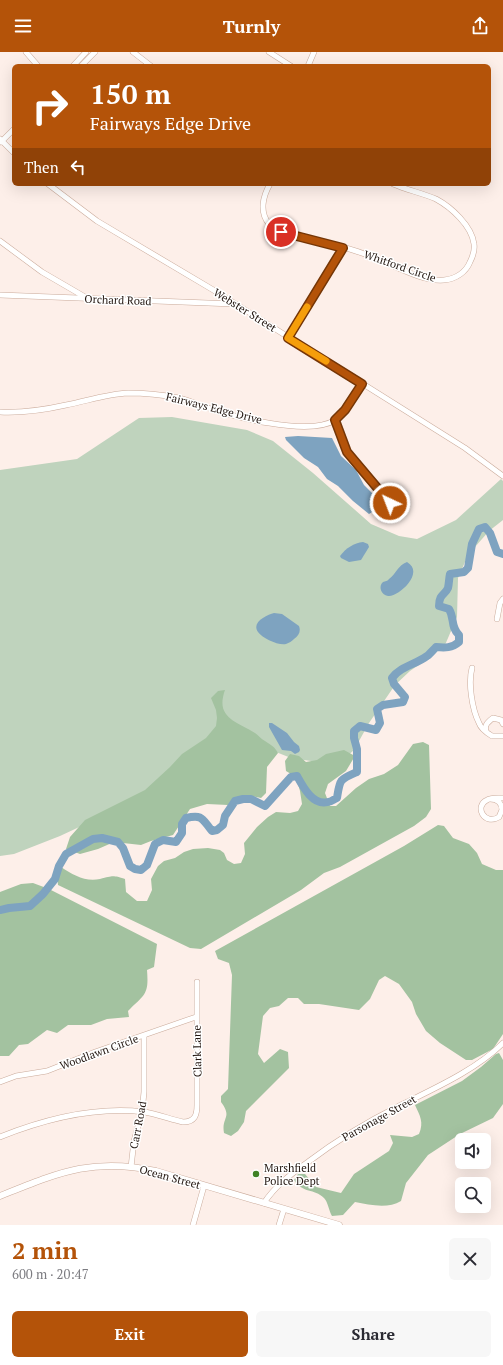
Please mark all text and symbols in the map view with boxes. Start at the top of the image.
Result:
text: Turnly [223,14,280,38]
icon: menu [12,15,34,37]
icon: share [469,15,491,37]
text: 150 m [90,75,171,112]
icon: right [24,80,76,132]
text: Fairways Edge Drive [90,111,251,135]
icon: left [67,156,89,178]
text: Then [24,157,59,177]
pin [264,215,298,249]
icon: arrive [270,221,292,243]
street label: Whitford Circle [362,247,438,285]
street label: Webster Street [211,285,279,335]
street label: Orchard Road [84,292,152,308]
street label: Fairways Edge Drive [165,389,264,427]
position arrow [369,482,411,524]
street label: Clark Lane [190,1024,204,1077]
street label: Woodlawn Circle [58,1031,141,1073]
street label: Parsonage Street [339,1092,419,1144]
street label: Carr Road [127,1100,149,1150]
map controls [455,1133,491,1213]
button: sound [455,1133,491,1169]
place label: Marshfield Police Dept [264,1161,320,1188]
street label: Ocean Street [138,1162,202,1192]
marker: Marshfield Police Dept [251,1169,261,1179]
button: search [455,1177,491,1213]
text: 2 min [12,1234,78,1266]
button: close [449,1238,491,1280]
text: 600 m · 20:47 [12,1265,89,1283]
button: Exit [12,1311,248,1357]
button: Share [256,1311,491,1357]

